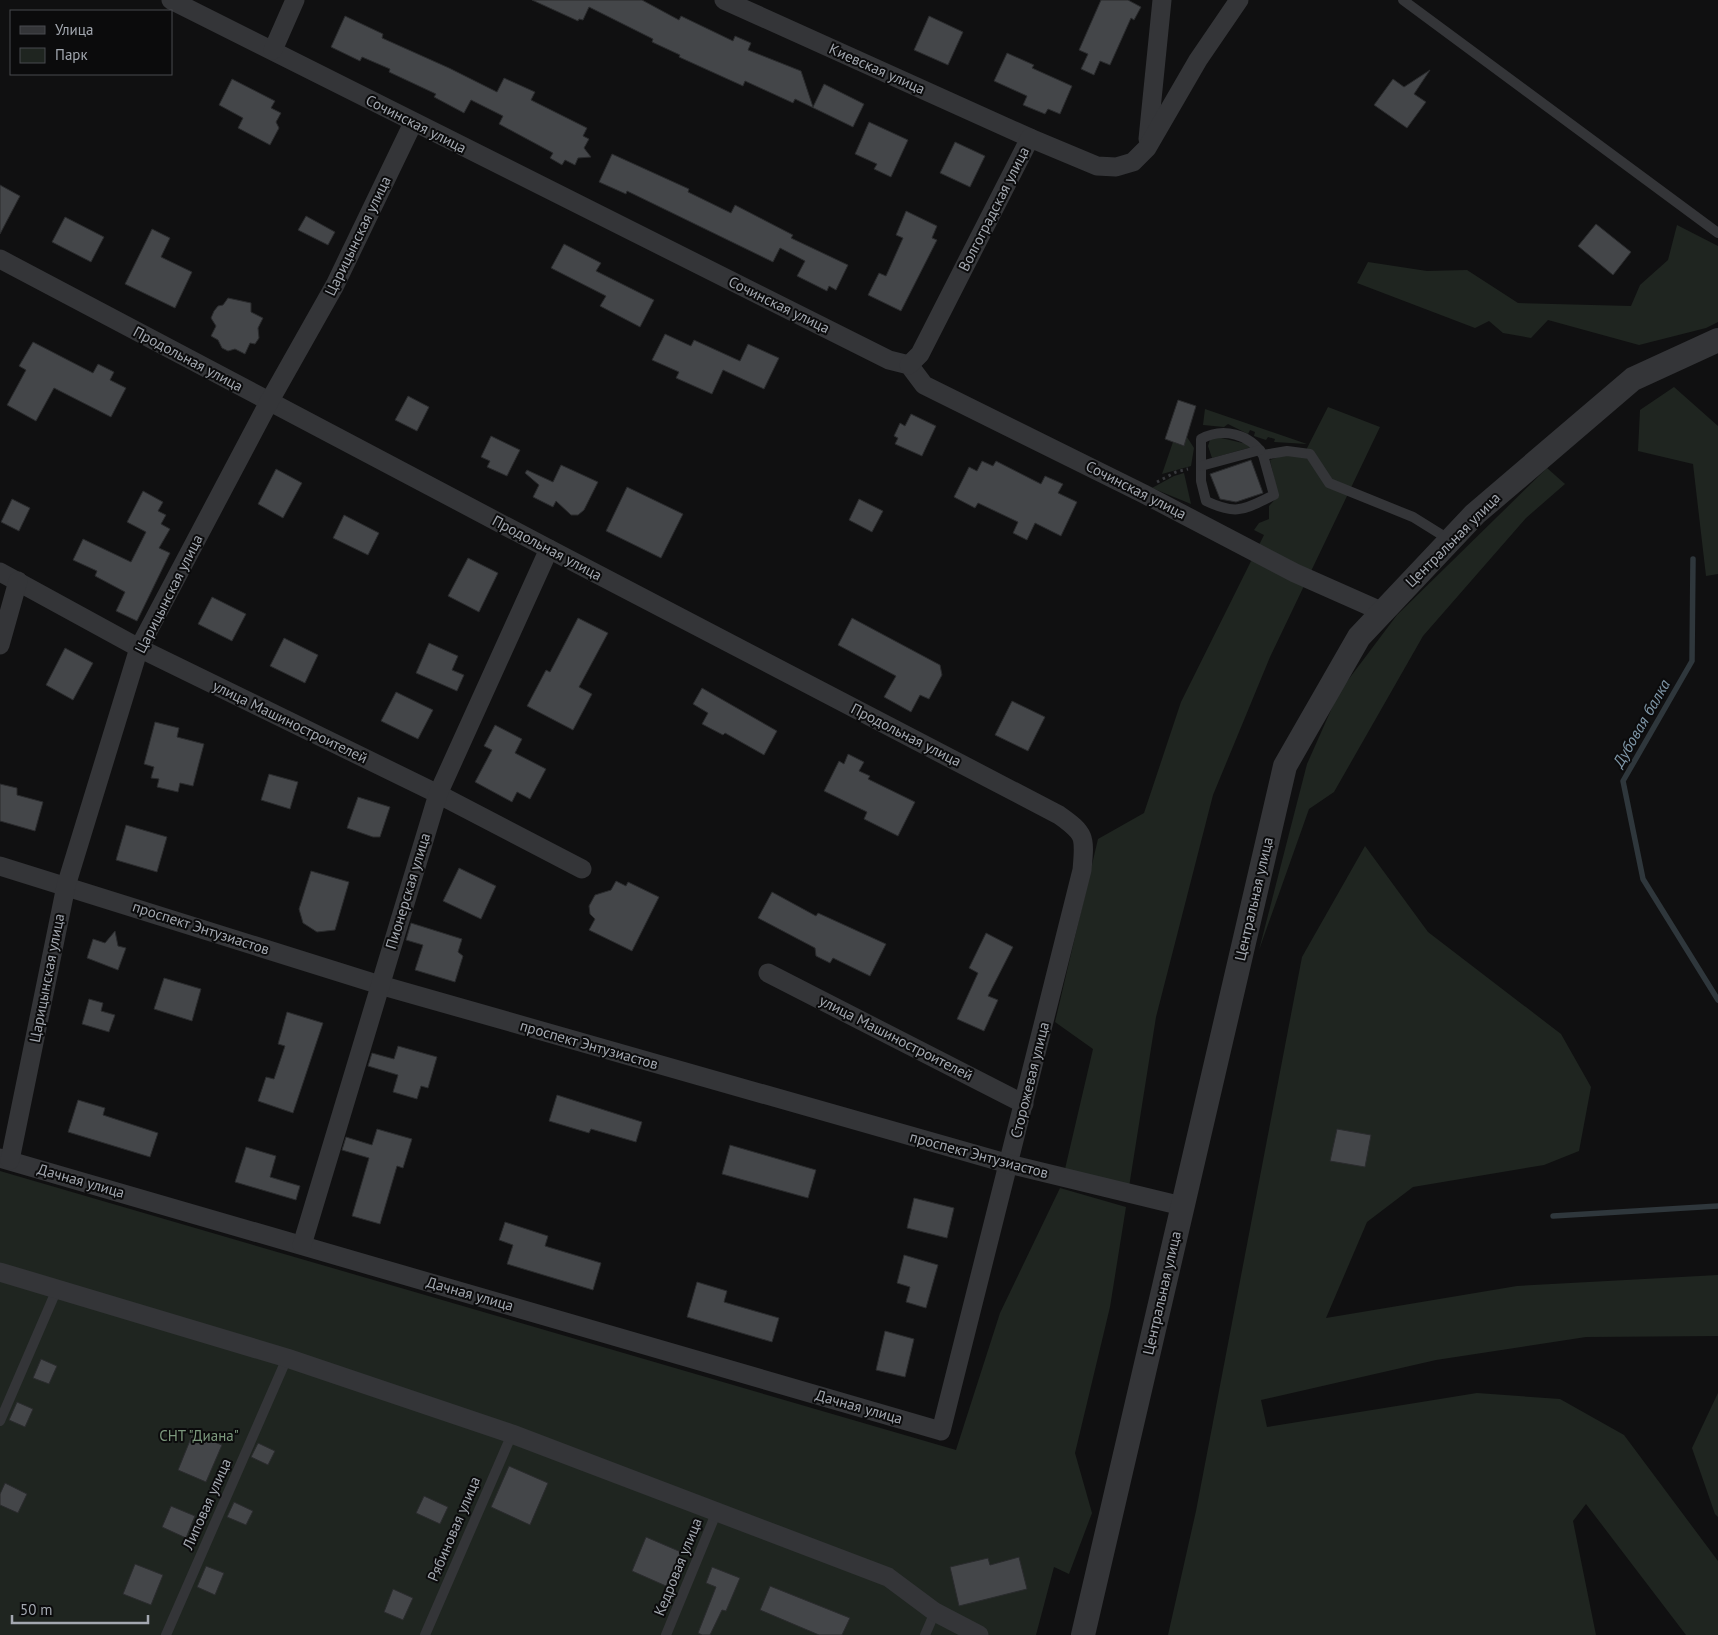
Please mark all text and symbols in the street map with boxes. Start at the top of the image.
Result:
legend [10,10,172,75]
text: Улица [55,20,93,39]
street label: Киевская улица [826,39,928,98]
text: Парк [55,45,88,64]
street label: Сочинская улица [363,90,470,157]
street label: Волгоградская улица [954,143,1033,274]
street label: Царицынская улица [320,173,395,299]
street label: Сочинская улица [725,272,833,337]
street label: Продольная улица [130,322,246,395]
street label: Сочинская улица [1083,456,1190,523]
street label: Центральная улица [1401,488,1504,591]
street label: Продольная улица [489,511,605,584]
street label: Царицынская улица [130,531,207,656]
water label: Дубовая балка [1607,675,1674,772]
street label: улица Машиностроителей [210,676,371,767]
street label: Продольная улица [848,699,965,771]
street label: Пионерская улица [381,830,434,951]
street label: Центральная улица [1230,835,1277,963]
street label: проспект Энтузиастов [130,896,272,959]
street label: Царицынская улица [25,912,68,1044]
street label: улица Машиностроителей [816,990,976,1085]
street label: проспект Энтузиастов [518,1016,660,1073]
street label: Сторожевая улица [1006,1020,1053,1140]
street label: проспект Энтузиастов [908,1127,1051,1182]
street label: Дачная улица [35,1159,127,1202]
street label: Центральная улица [1138,1229,1185,1357]
street label: Дачная улица [424,1272,516,1315]
street label: Дачная улица [813,1385,905,1428]
park label: СНТ "Диана" [159,1426,239,1445]
street label: Липовая улица [178,1455,235,1553]
street label: Рябиновая улица [423,1474,484,1584]
street label: Кедровая улица [649,1515,706,1619]
scale bar [12,1592,149,1624]
text: 50 m [20,1600,53,1619]

